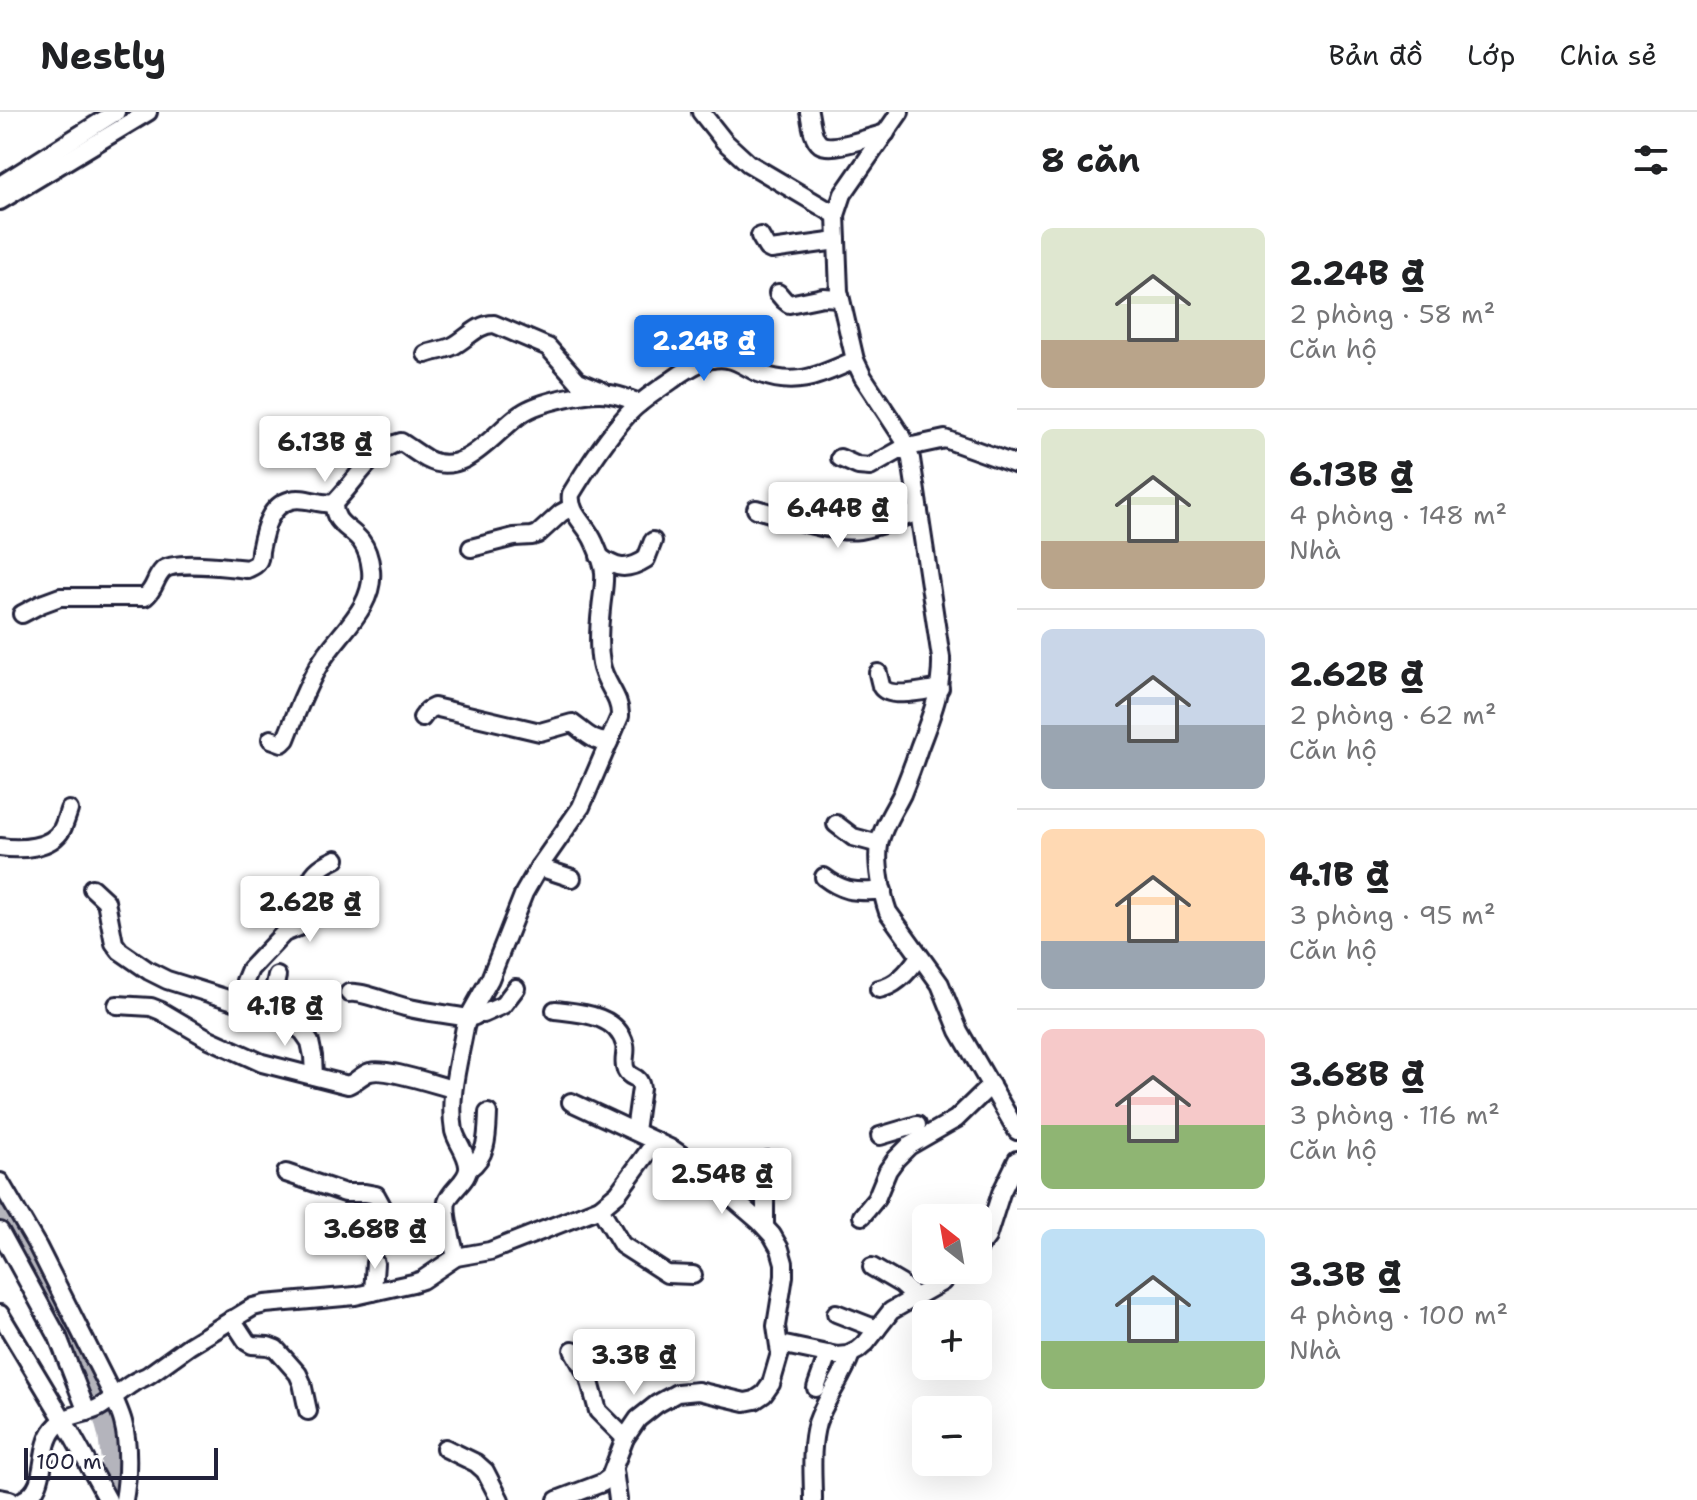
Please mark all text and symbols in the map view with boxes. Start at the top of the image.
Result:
text: Nestly [40,30,166,81]
text: Bản đồ [1328,36,1423,74]
text: Lớp [1467,36,1515,74]
text: Chia sẻ [1559,36,1657,74]
text: 8 căn [1041,137,1140,183]
icon: filters [1629,138,1673,182]
text: 2.24B ₫ [1289,250,1425,296]
icon: home [1105,260,1201,356]
text: 2 phòng · 58 m² [1289,296,1495,331]
pin: 2.24B ₫ [630,315,778,383]
text: 2.24B ₫ [652,323,756,358]
text: Căn hộ [1289,331,1377,366]
pin: 6.13B ₫ [251,416,399,484]
text: 6.13B ₫ [277,424,373,459]
text: 6.13B ₫ [1289,451,1414,497]
icon: home [1105,461,1201,557]
pin: 6.44B ₫ [764,482,912,550]
text: 6.44B ₫ [786,490,890,525]
text: 4 phòng · 148 m² [1289,497,1507,532]
text: Nhà [1289,532,1341,567]
text: 2.62B ₫ [1289,651,1424,697]
icon: home [1105,661,1201,757]
text: 2 phòng · 62 m² [1289,697,1497,732]
text: Căn hộ [1289,732,1377,767]
text: 4.1B ₫ [1289,851,1390,897]
icon: home [1105,861,1201,957]
pin: 2.62B ₫ [236,876,384,944]
text: 2.62B ₫ [258,884,362,919]
text: 3 phòng · 95 m² [1289,897,1496,932]
text: Căn hộ [1289,932,1377,967]
pin: 4.1B ₫ [220,980,350,1048]
text: 4.1B ₫ [247,988,323,1023]
text: 3.68B ₫ [1289,1051,1425,1097]
icon: home [1105,1061,1201,1157]
text: 3 phòng · 116 m² [1289,1097,1500,1132]
text: Căn hộ [1289,1132,1377,1167]
pin: 2.54B ₫ [648,1148,796,1216]
text: 2.54B ₫ [670,1156,774,1191]
pin: 3.68B ₫ [301,1203,449,1271]
north arrow [912,1204,992,1284]
map controls [912,1204,992,1476]
text: 3.68B ₫ [323,1211,427,1246]
text: 3.3B ₫ [1289,1251,1402,1297]
icon: home [1105,1261,1201,1357]
text: 4 phòng · 100 m² [1289,1297,1508,1332]
button: + [912,1300,992,1380]
pin: 3.3B ₫ [569,1329,699,1397]
text: Nhà [1289,1332,1341,1367]
text: 3.3B ₫ [591,1337,677,1372]
button: − [912,1396,992,1476]
scale bar [24,1444,218,1480]
text: 100 m [36,1447,102,1476]

